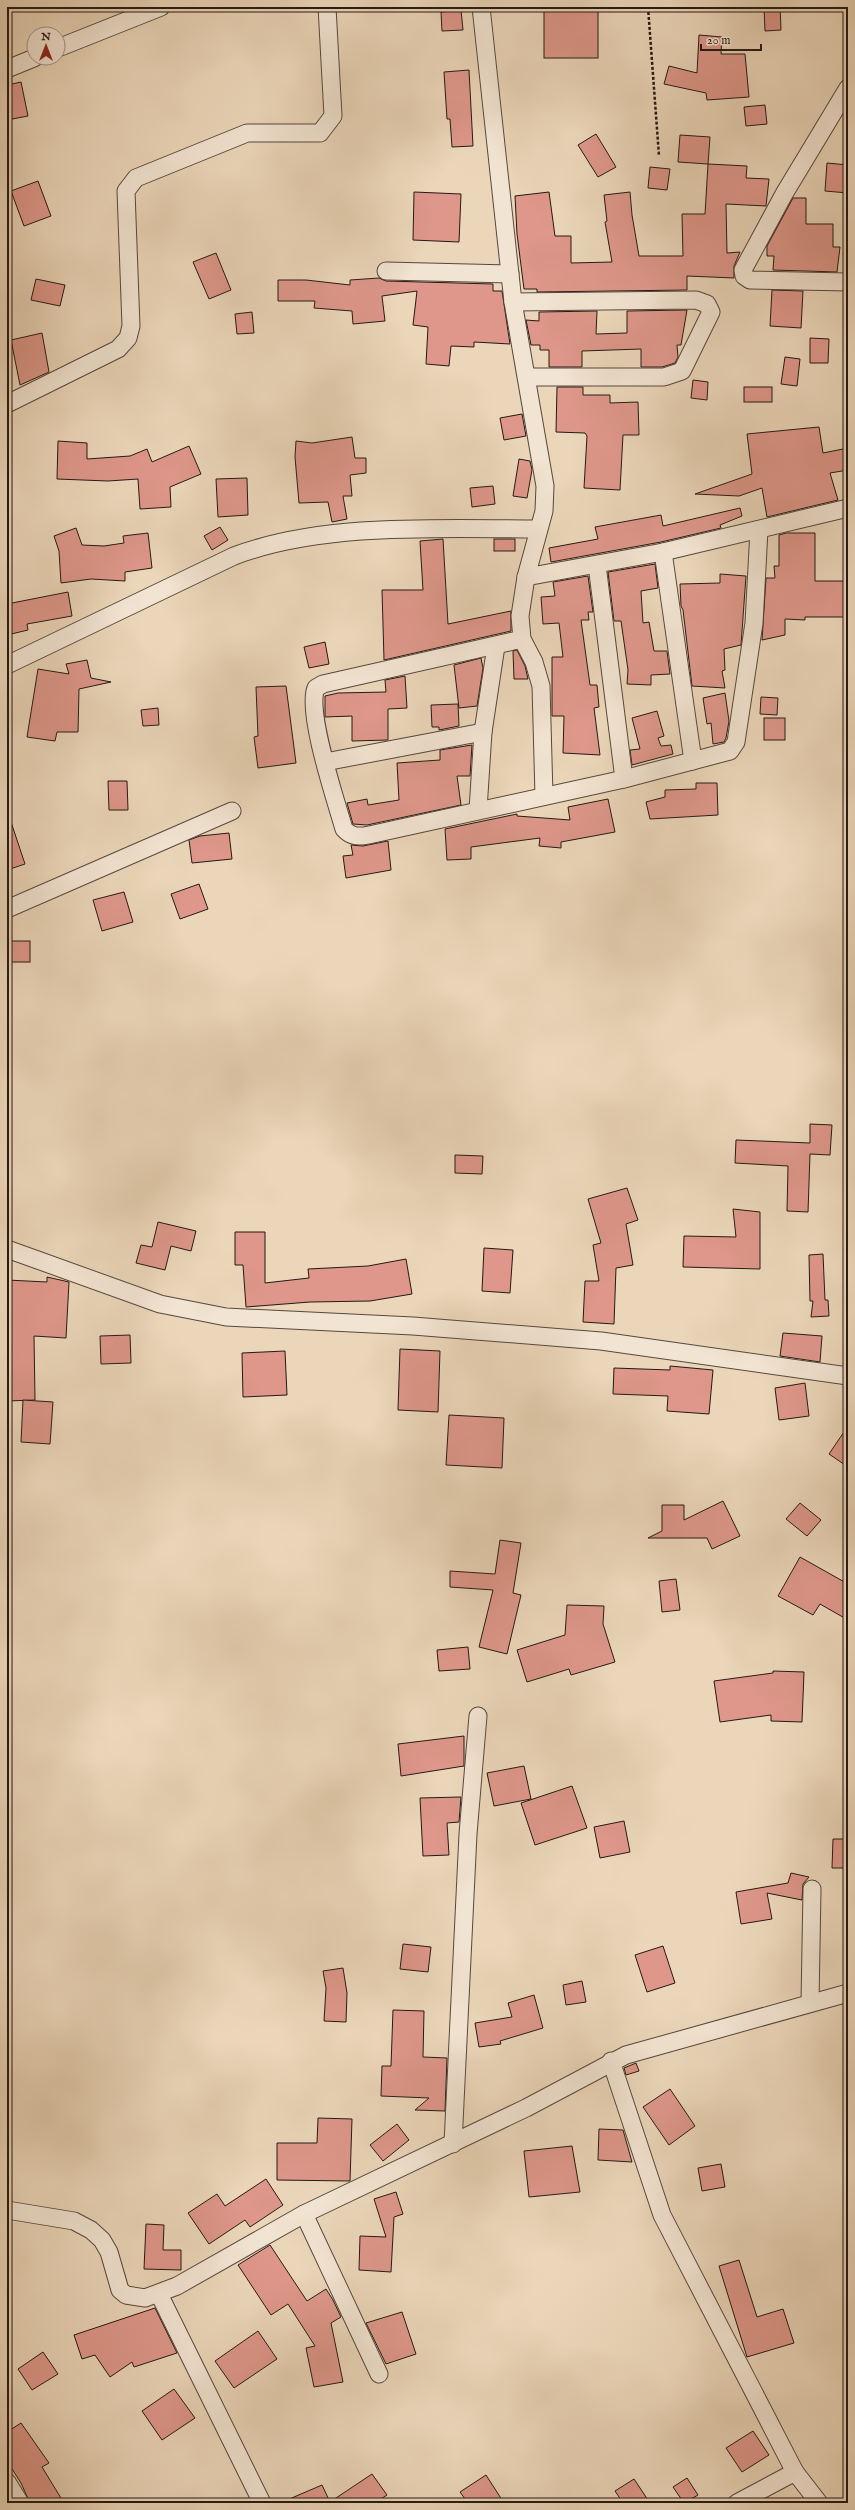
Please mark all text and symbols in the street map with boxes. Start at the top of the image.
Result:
north arrow [26,26,66,66]
scale bar [701,26,761,52]
text: N [40,30,51,44]
text: 20 m [707,33,730,48]

